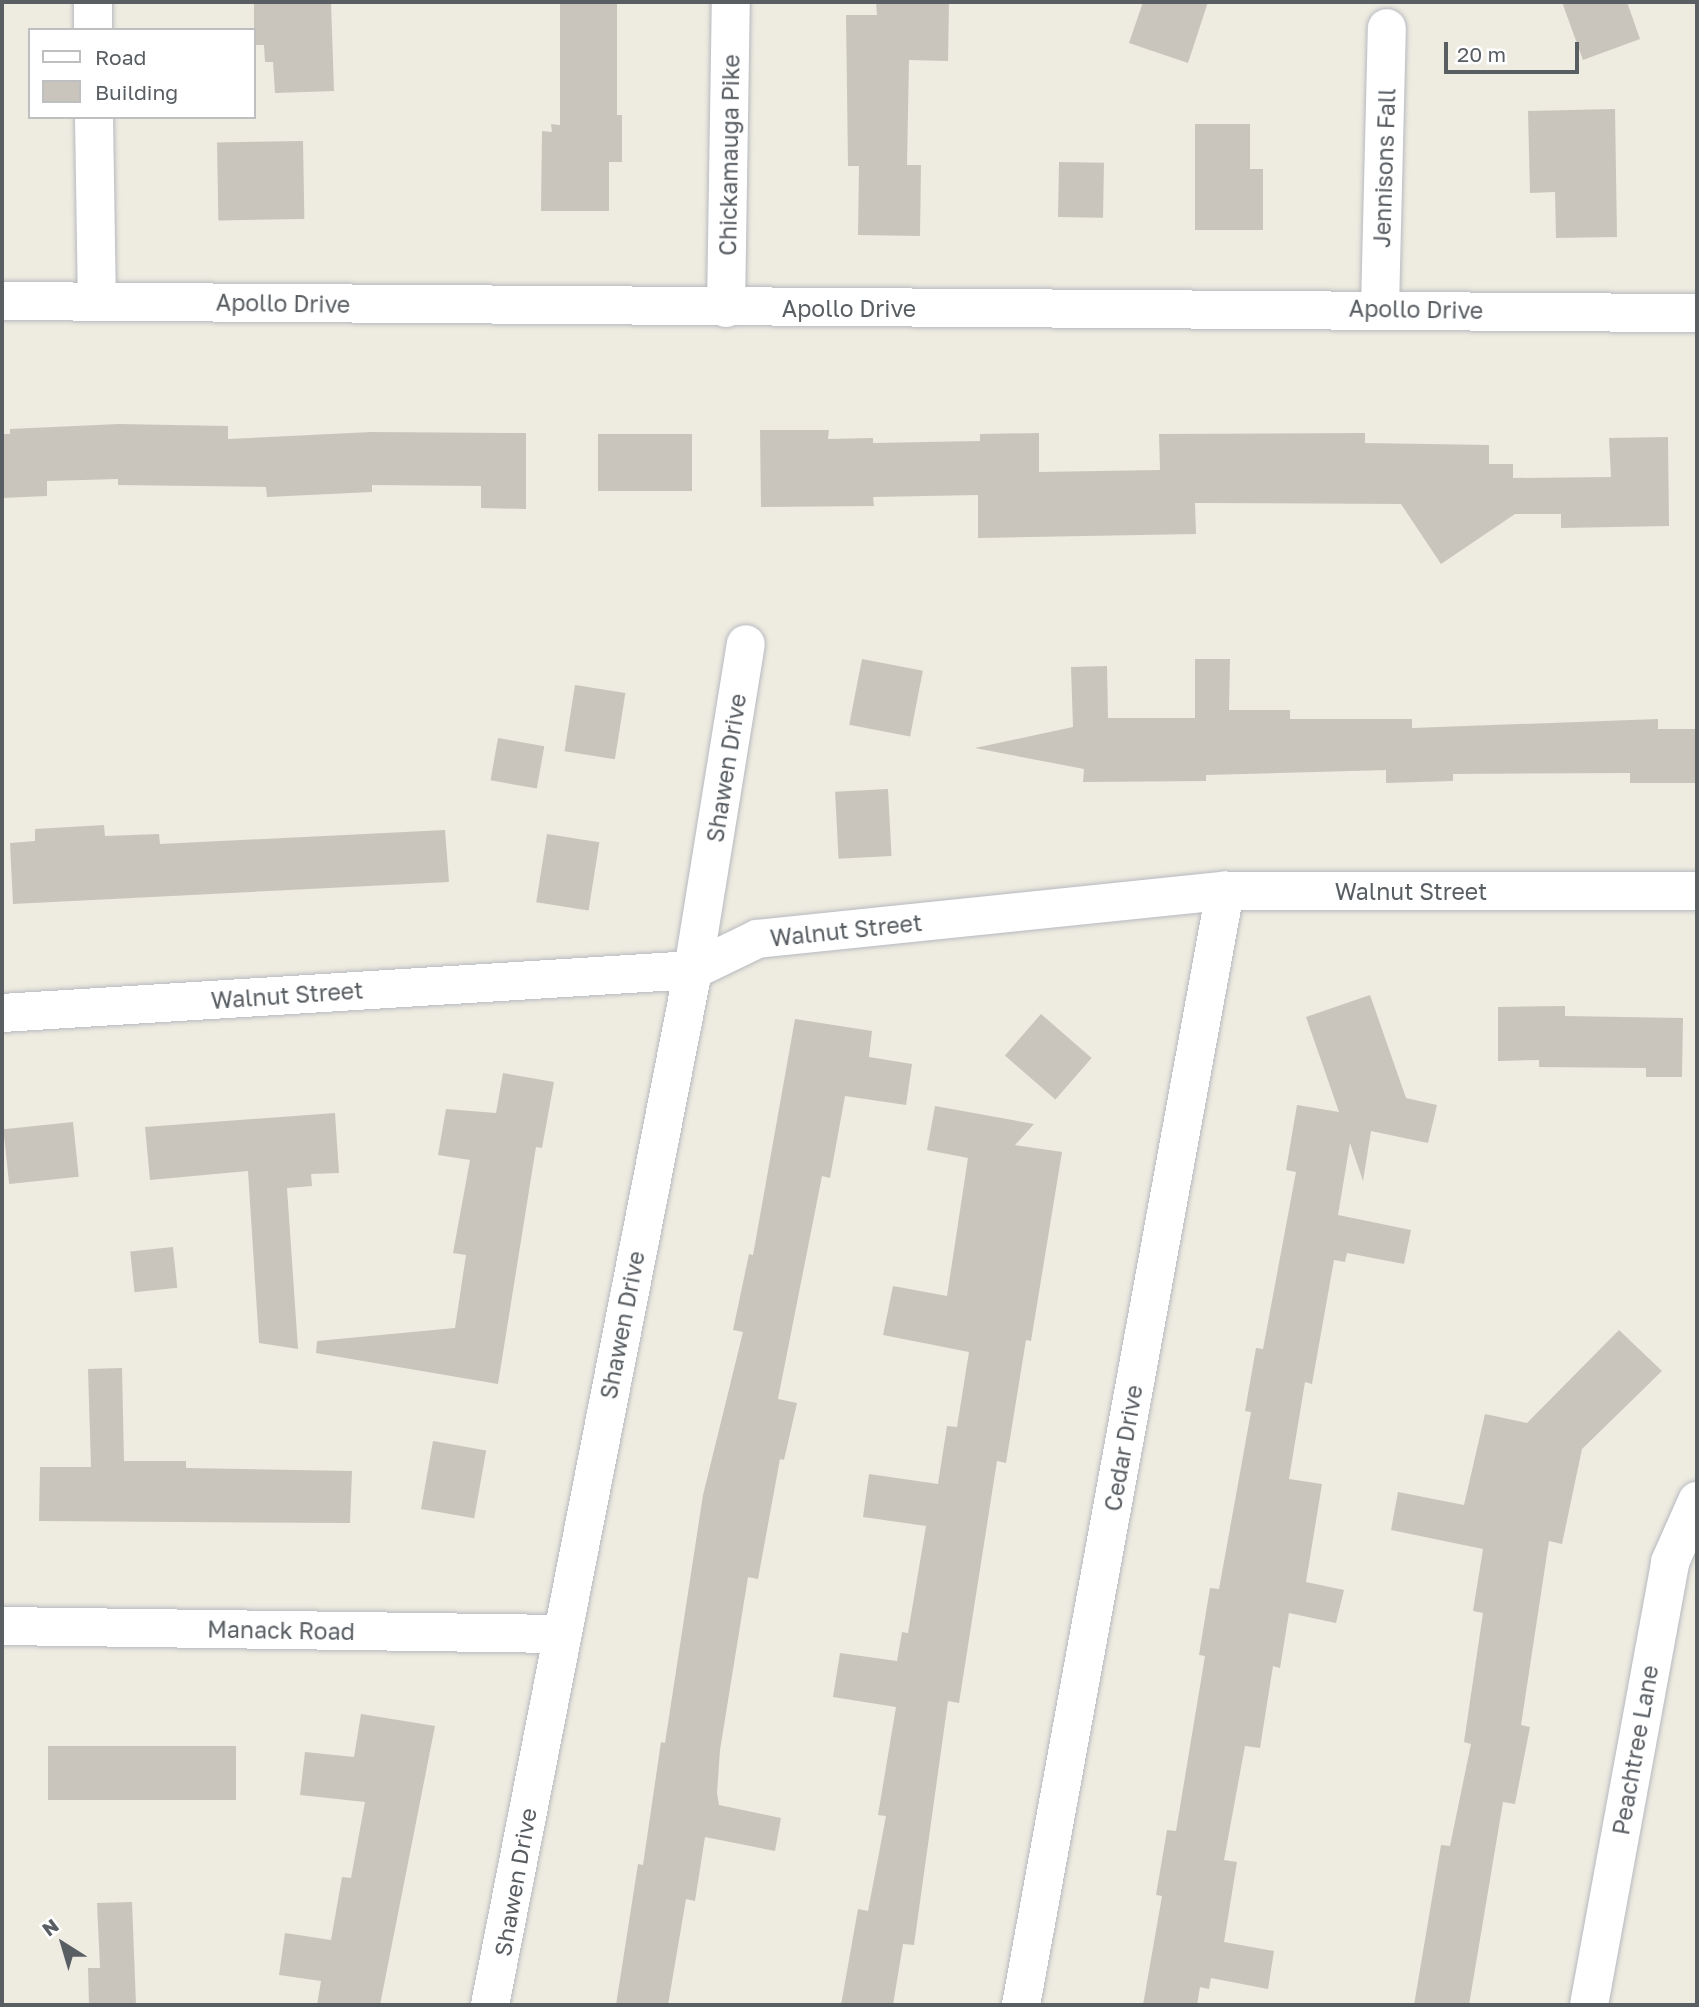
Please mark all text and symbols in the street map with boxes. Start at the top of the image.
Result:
legend [28,28,256,119]
scale bar [1447,28,1582,72]
text: 20 m [1457,41,1506,67]
text: Road [95,44,146,70]
street label: Chickamauga Pike [713,54,745,256]
text: Building [95,79,178,105]
street label: Jennisons Fall [1367,88,1401,248]
street label: Apollo Drive [216,288,350,318]
street label: Apollo Drive [782,294,916,322]
street label: Apollo Drive [1349,294,1483,324]
street label: Shawen Drive [701,692,751,844]
street label: Walnut Street [1335,877,1487,905]
street label: Walnut Street [769,908,923,952]
street label: Walnut Street [210,976,364,1014]
street label: Shawen Drive [594,1249,650,1401]
street label: Cedar Drive [1098,1383,1148,1513]
street label: Manack Road [207,1615,355,1645]
street label: Peachtree Lane [1606,1663,1664,1837]
street label: Shawen Drive [488,1806,542,1958]
north arrow [28,1909,98,1979]
text: N [37,1913,63,1940]

